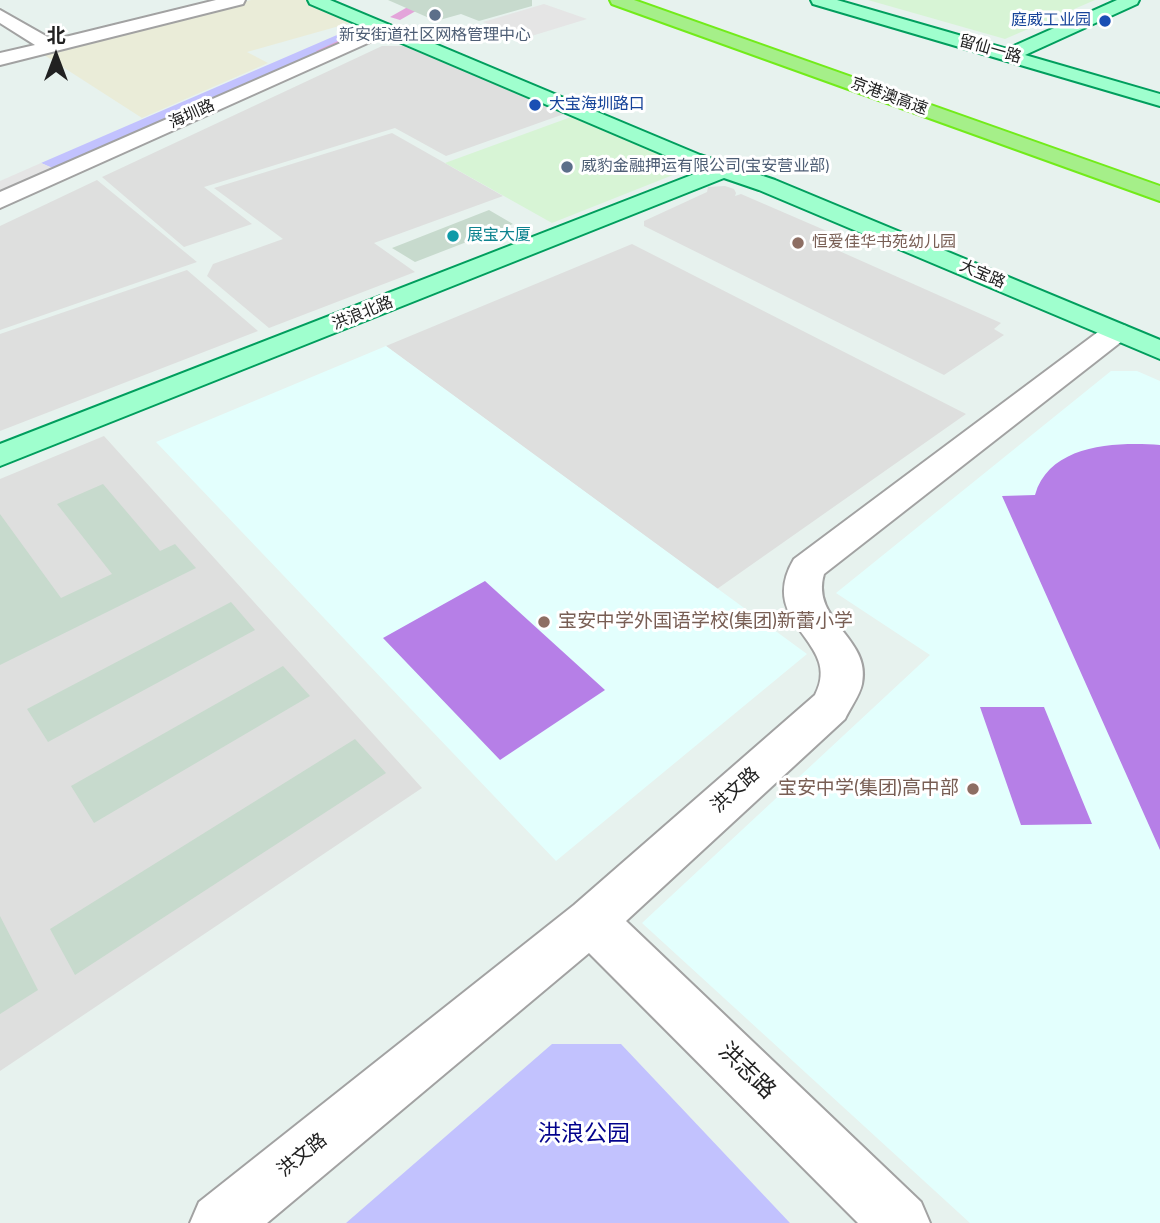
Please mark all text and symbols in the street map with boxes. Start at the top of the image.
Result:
marker: 新安街道社区网格管理中心 [427,7,443,23]
place label: 庭威工业园 [1011,11,1091,31]
marker: 庭威工业园 [1097,13,1113,29]
text: 北 [46,20,66,49]
north arrow [21,21,91,91]
place label: 新安街道社区网格管理中心 [339,26,531,46]
street label: 留仙一路 [957,32,1023,68]
street label: 京港澳高速 [848,74,930,120]
place label: 大宝海圳路口 [549,95,645,115]
street label: 海圳路 [166,96,218,134]
marker: 大宝海圳路口 [527,97,543,113]
place label: 威豹金融押运有限公司(宝安营业部) [581,157,829,177]
marker: 威豹金融押运有限公司(宝安营业部) [559,159,575,175]
place label: 展宝大厦 [467,226,531,246]
marker: 展宝大厦 [445,228,461,244]
place label: 恒爱佳华书苑幼儿园 [812,233,956,253]
marker: 恒爱佳华书苑幼儿园 [790,235,806,251]
street label: 大宝路 [956,257,1008,293]
street label: 洪浪北路 [330,293,396,335]
place label: 宝安中学外国语学校(集团)新蕾小学 [558,611,853,633]
marker: 宝安中学外国语学校(集团)新蕾小学 [536,614,552,630]
street label: 洪文路 [707,763,765,819]
place label: 宝安中学(集团)高中部 [778,778,959,800]
marker: 宝安中学(集团)高中部 [965,781,981,797]
street label: 洪志路 [712,1038,780,1106]
park label: 洪浪公园 [538,1121,630,1149]
street label: 洪文路 [274,1129,332,1183]

